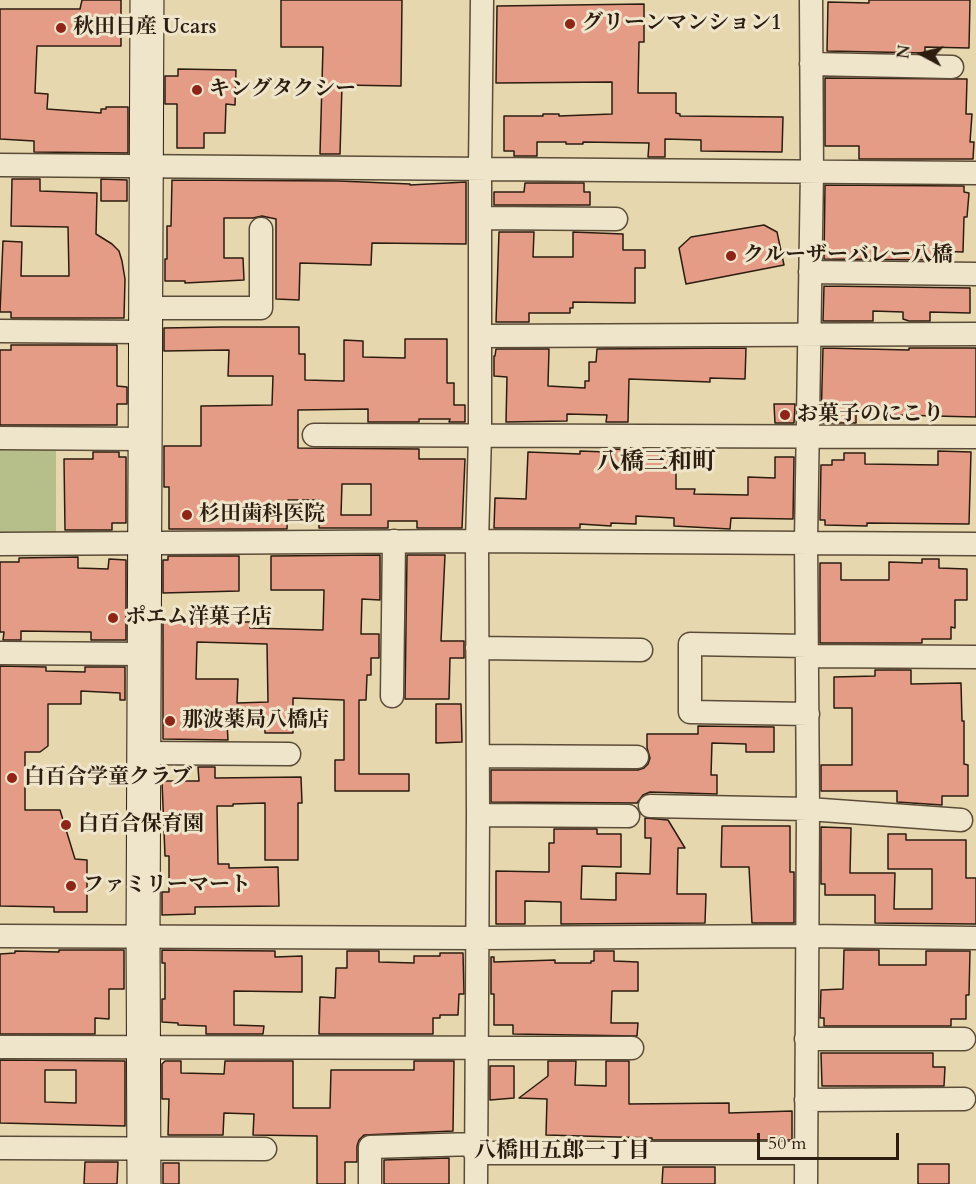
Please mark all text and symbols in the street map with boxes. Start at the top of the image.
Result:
place label: グリーンマンション1 [582,11,782,37]
place label: 秋田日産 Ucars [73,15,217,41]
marker: グリーンマンション1 [563,17,577,31]
marker: 秋田日産 Ucars [54,21,68,35]
north arrow [892,24,952,84]
text: N [892,44,916,60]
place label: キングタクシー [209,77,356,103]
marker: キングタクシー [190,83,204,97]
place label: クルーザーバレー八橋 [743,243,953,269]
marker: クルーザーバレー八橋 [724,249,738,263]
place label: お菓子のにこり [797,402,944,428]
marker: お菓子のにこり [778,408,792,422]
district label: 八橋三和町 [596,449,716,477]
place label: 杉田歯科医院 [199,502,325,528]
marker: 杉田歯科医院 [180,508,194,522]
place label: ポエム洋菓子店 [125,605,272,631]
marker: ポエム洋菓子店 [106,611,120,625]
place label: 那波薬局八橋店 [182,708,329,734]
marker: 那波薬局八橋店 [163,714,177,728]
place label: 白百合学童クラブ [24,765,192,791]
marker: 白百合学童クラブ [5,771,19,785]
place label: 白百合保育園 [78,812,204,838]
marker: 白百合保育園 [59,818,73,832]
place label: ファミリーマート [83,873,251,899]
marker: ファミリーマート [64,879,78,893]
scale bar [760,1121,902,1159]
text: 50 m [768,1131,807,1156]
district label: 八橋田五郎一丁目 [474,1139,650,1165]

